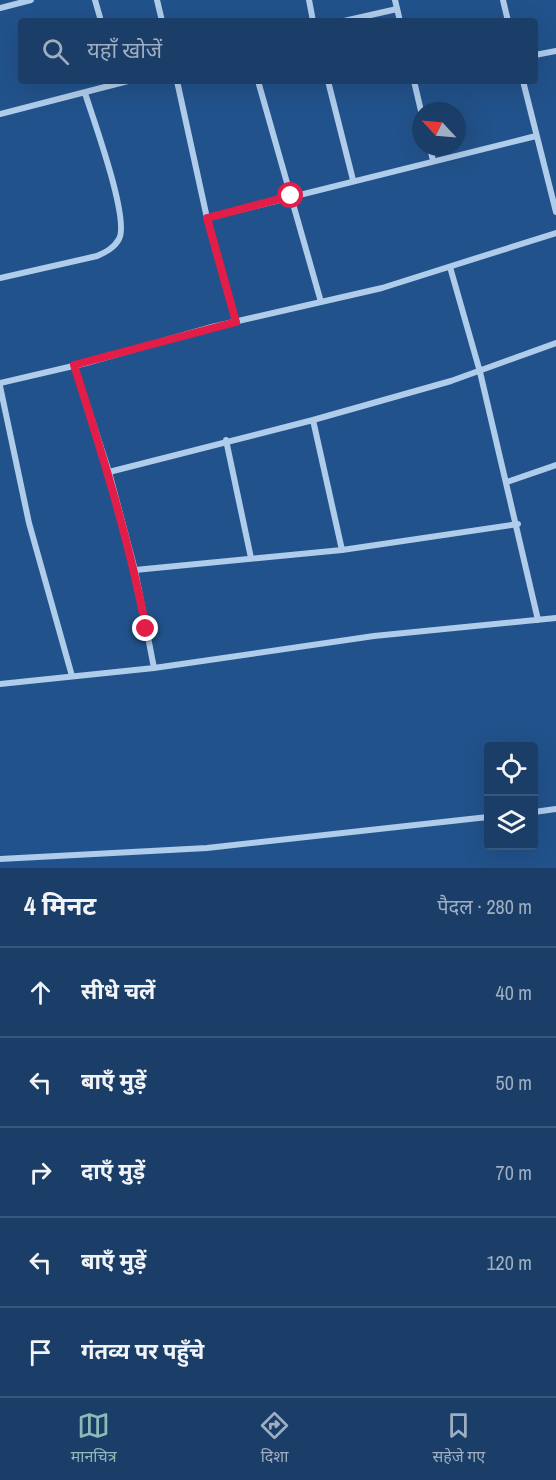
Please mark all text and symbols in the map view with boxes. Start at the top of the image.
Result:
search box [18,18,538,84]
icon: search [39,35,72,68]
text: यहाँ खोजें [87,35,162,65]
north arrow [412,102,466,156]
route start [277,182,303,208]
route end [132,615,158,641]
map controls [484,742,538,850]
button: locate [484,742,538,796]
button: layers [484,796,538,850]
text: 4 मिनट [24,888,96,923]
text: पैदल · 280 m [437,893,532,920]
icon: ahead [24,976,57,1009]
text: सीधे चलें [81,976,155,1006]
text: 40 m [496,979,532,1006]
icon: left [24,1066,57,1099]
text: बाएँ मुड़ें [81,1066,146,1096]
text: 50 m [496,1069,532,1096]
icon: right [24,1156,57,1189]
text: दाएँ मुड़ें [81,1156,145,1186]
text: 70 m [496,1159,532,1186]
icon: left [24,1246,57,1279]
text: बाएँ मुड़ें [81,1246,146,1276]
text: 120 m [486,1249,532,1276]
icon: arrive [24,1336,57,1369]
text: गंतव्य पर पहुँचे [81,1336,204,1366]
tab: मानचित्र [71,1409,116,1469]
tab: दिशा [258,1409,291,1469]
tab: सहेजे गए [433,1409,485,1469]

